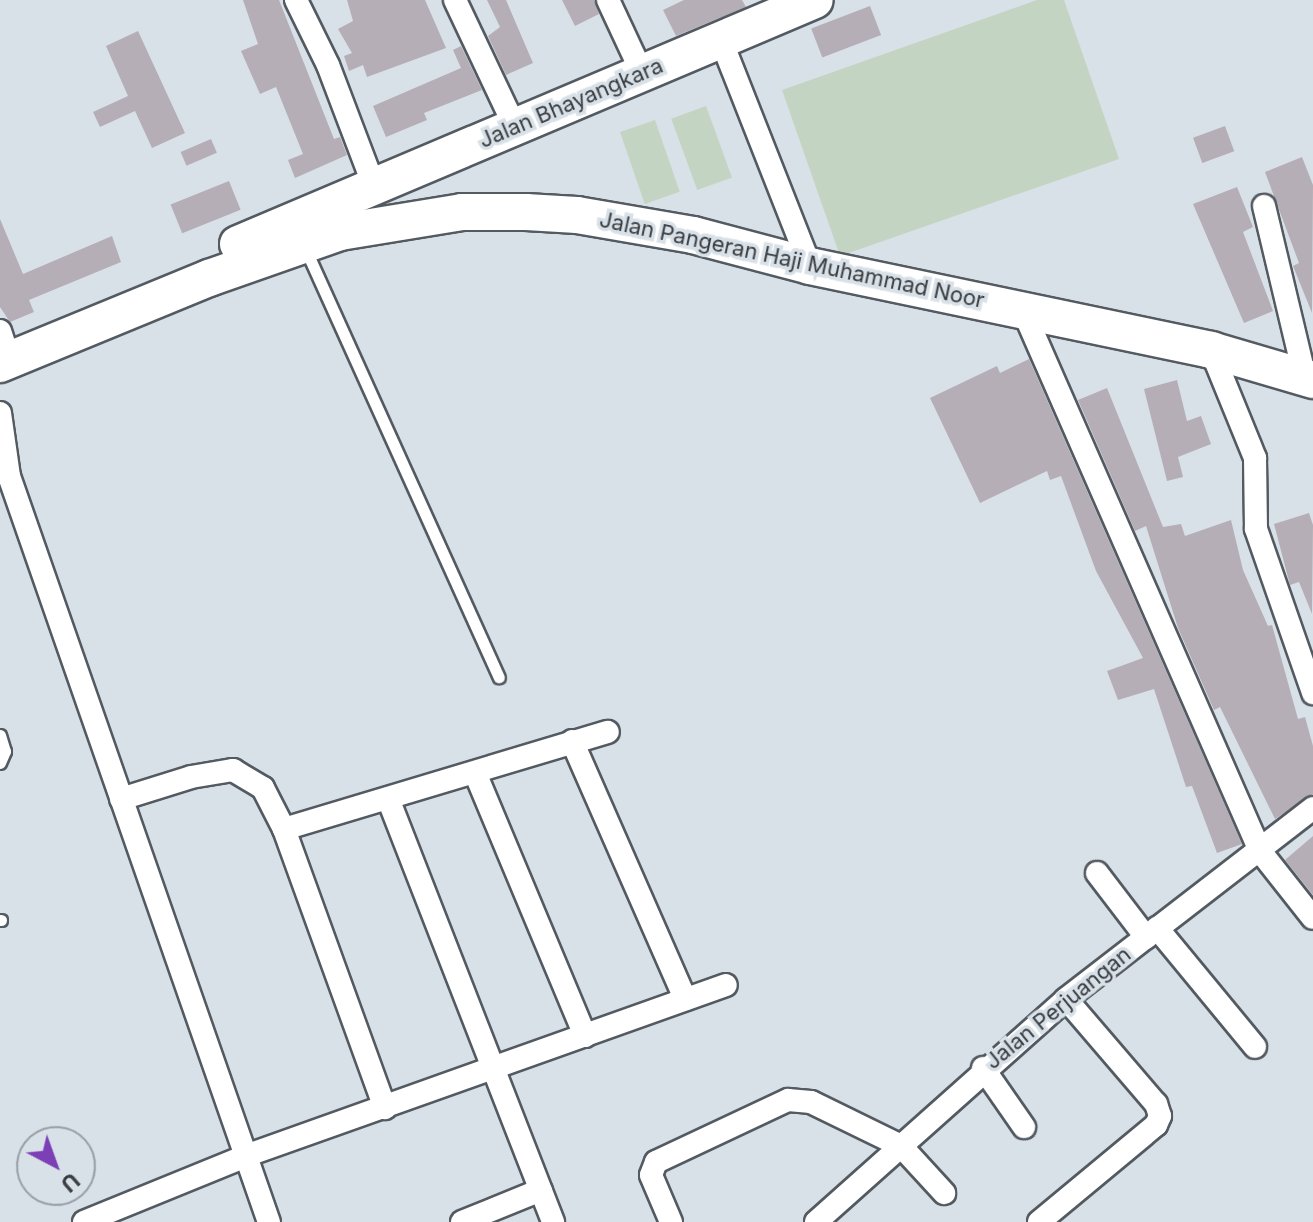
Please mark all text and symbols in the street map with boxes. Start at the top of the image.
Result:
street label: Jalan Bhayangkara [475,52,667,154]
street label: Jalan Pangeran Haji Muhammad Noor [597,206,987,314]
street label: Jalan Perjuangan [980,941,1136,1075]
north arrow [16,1126,96,1206]
text: U [56,1168,85,1198]

